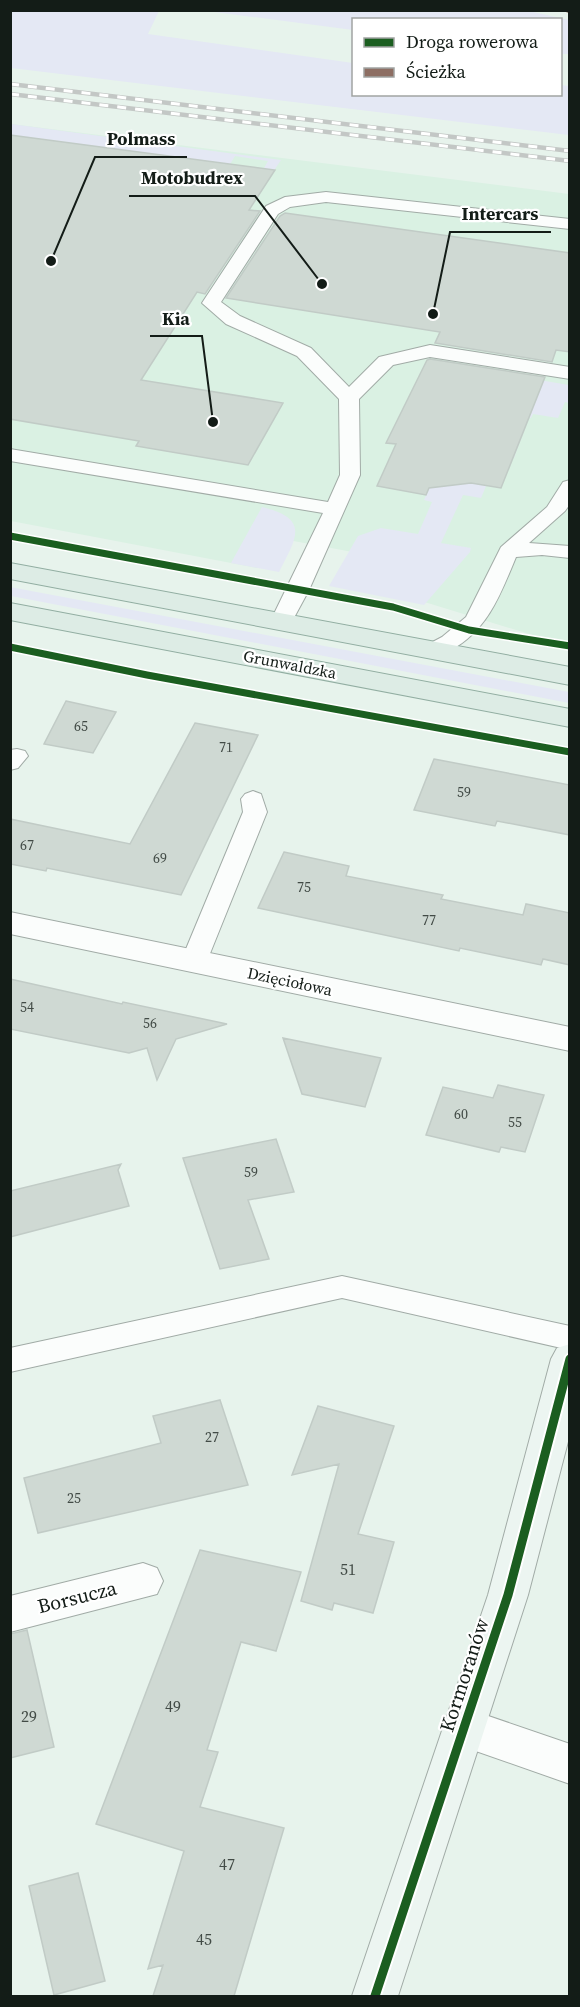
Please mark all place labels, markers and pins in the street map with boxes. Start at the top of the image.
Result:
callout: Polmass [95,121,187,157]
callout: Motobudrex [129,160,255,196]
callout: Intercars [450,196,551,232]
callout: Kia [150,300,202,336]

